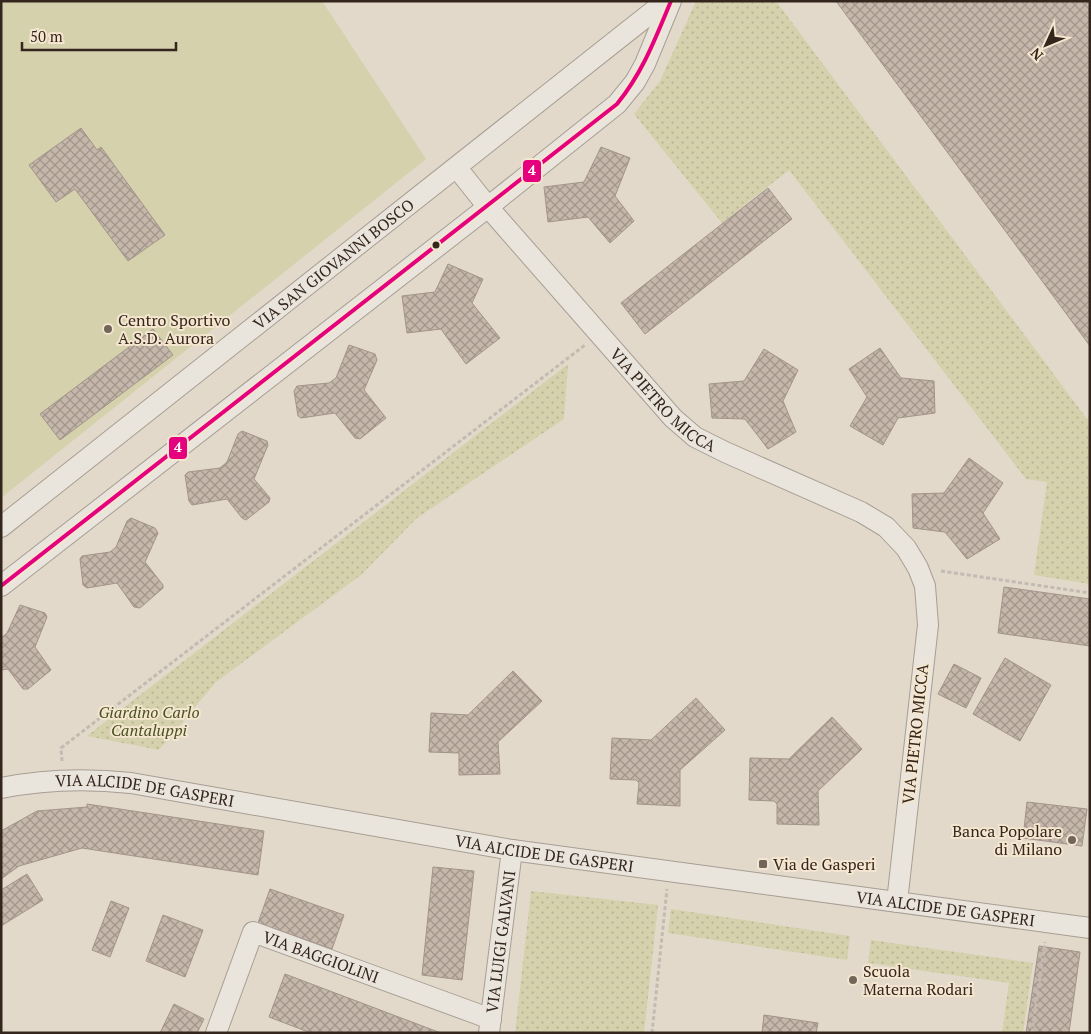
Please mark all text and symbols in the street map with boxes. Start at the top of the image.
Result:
scale bar [22,20,176,52]
north arrow [1021,20,1071,70]
text: 50 m [30,26,63,46]
text: N [1026,44,1047,65]
line badge: 4 [522,159,542,183]
text: 4 [528,160,536,179]
street label: VIA SAN GIOVANNI BOSCO [249,194,419,334]
unlabelled marker [431,240,441,250]
place label: Centro Sportivo A.S.D. Aurora [118,309,230,349]
marker: Centro Sportivo A.S.D. Aurora [102,323,114,335]
street label: VIA PIETRO MICCA [605,343,720,457]
line badge: 4 [168,436,188,460]
text: 4 [174,437,182,456]
street label: VIA PIETRO MICCA [897,663,933,805]
park label: Giardino Carlo Cantaluppi [98,701,200,741]
street label: VIA ALCIDE DE GASPERI [55,769,236,812]
place label: Banca Popolare di Milano [952,820,1062,860]
street label: VIA ALCIDE DE GASPERI [453,829,635,877]
marker: Banca Popolare di Milano [1066,834,1078,846]
place label: Via de Gasperi [773,853,876,875]
marker: Via de Gasperi [757,858,769,870]
street label: VIA LUIGI GALVANI [481,869,520,1014]
street label: VIA ALCIDE DE GASPERI [855,886,1036,931]
street label: VIA BAGGIOLINI [260,926,382,988]
place label: Scuola Materna Rodari [863,960,973,1000]
marker: Scuola Materna Rodari [847,974,859,986]

